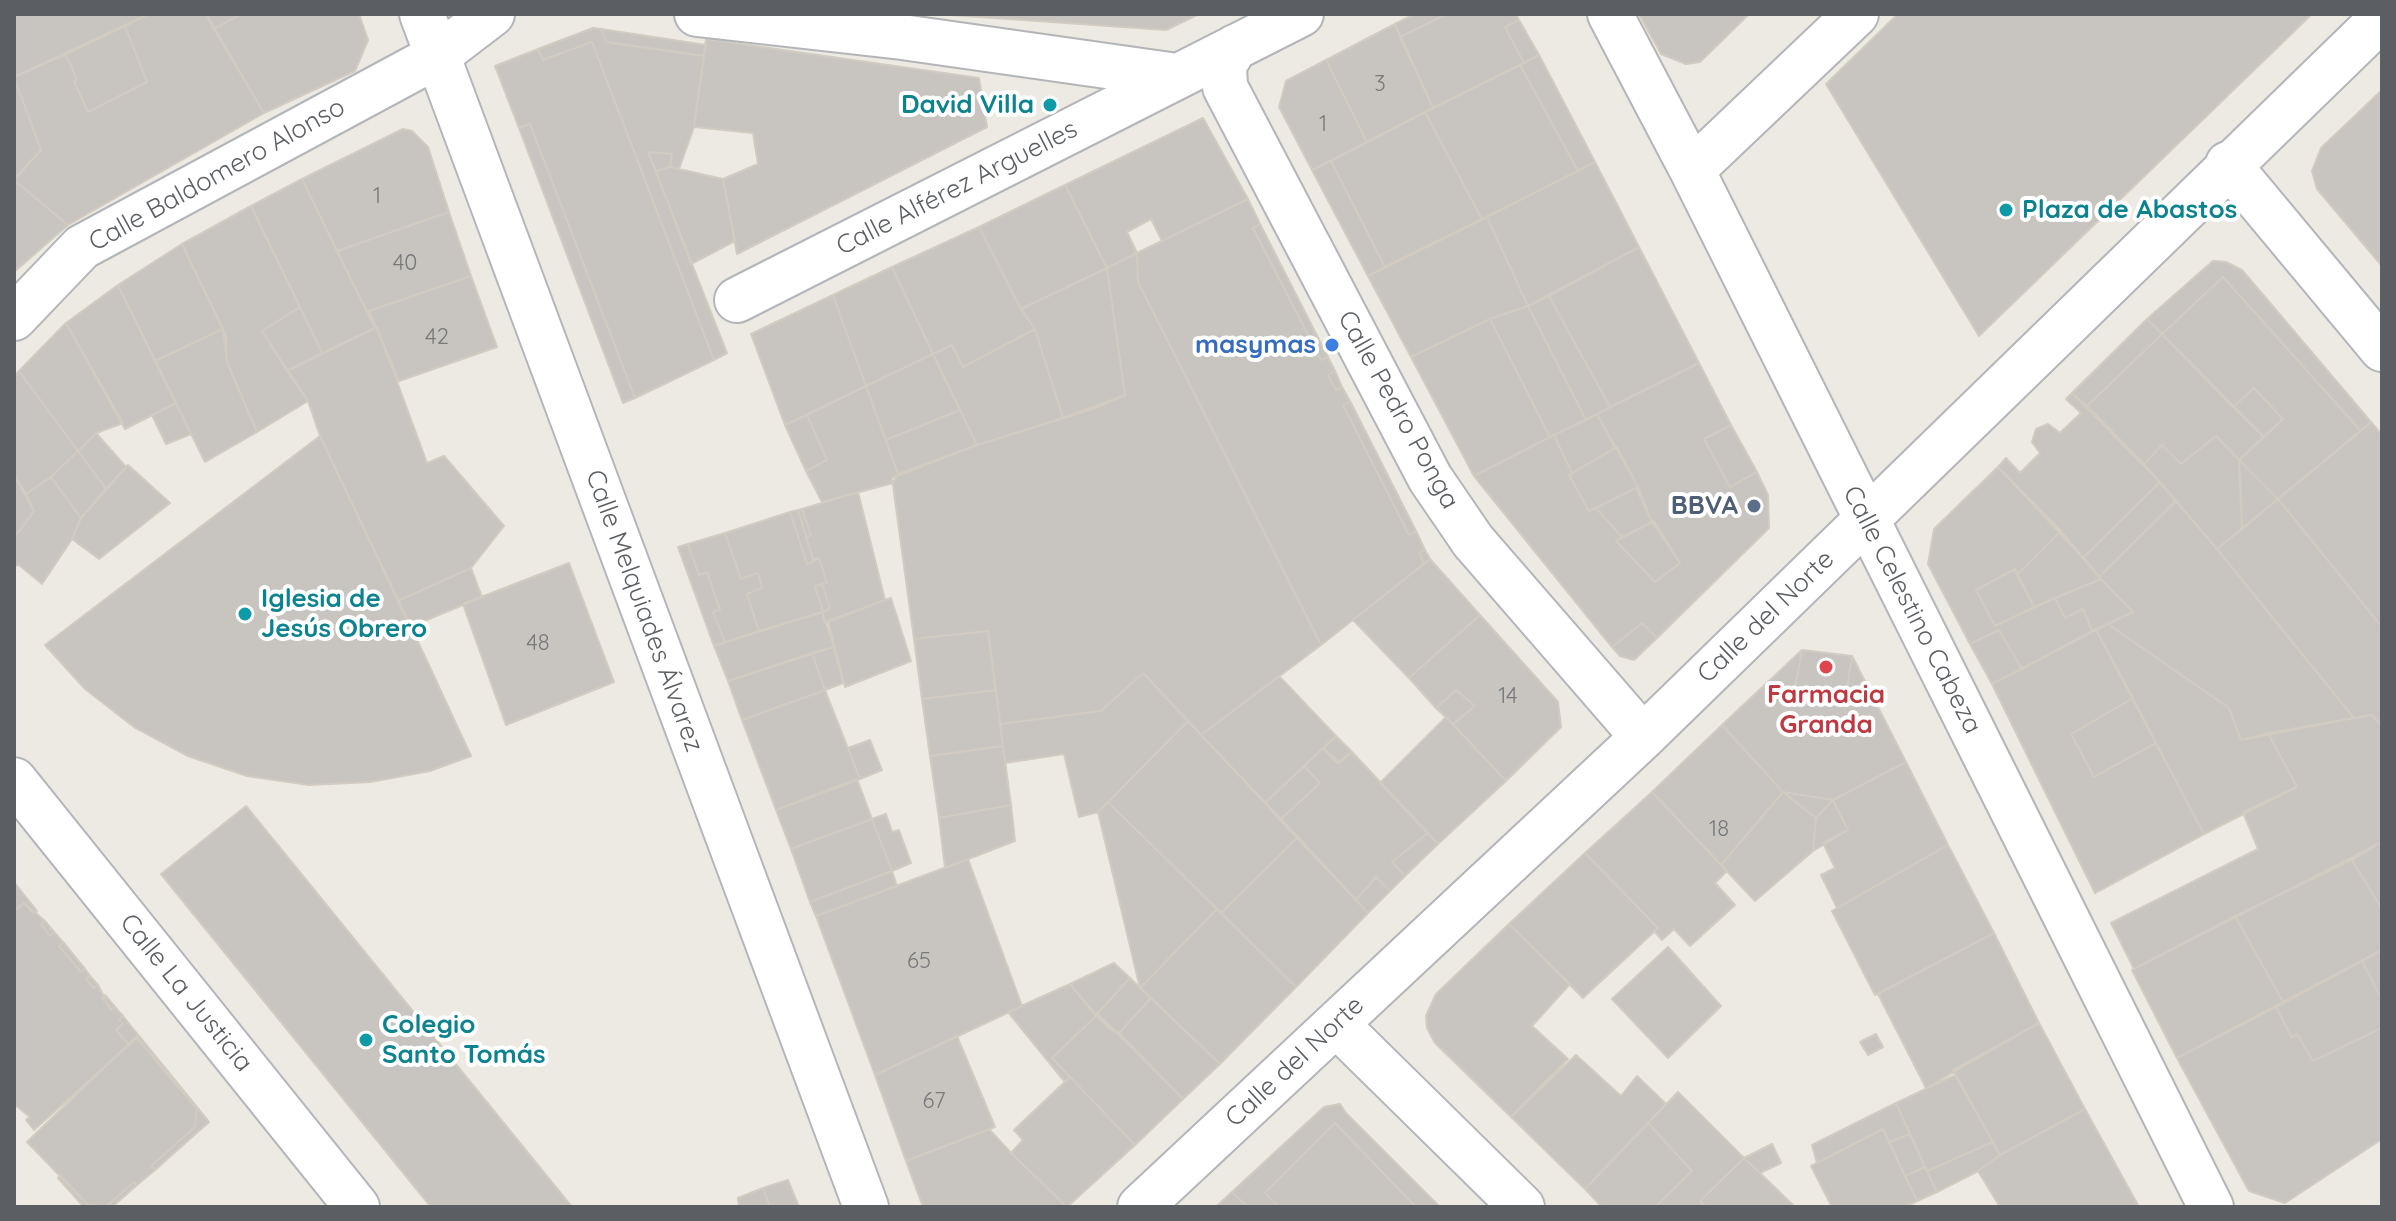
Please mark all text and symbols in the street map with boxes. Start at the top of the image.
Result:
house number: 3 [1374,71,1386,97]
place label: David Villa [901,89,1034,121]
street label: Calle Baldomero Alonso [84,92,350,258]
marker: David Villa [1041,96,1059,114]
house number: 1 [1319,111,1327,137]
street label: Calle Alférez Arguelles [831,114,1083,262]
house number: 1 [373,183,381,209]
place label: Plaza de Abastos [2022,194,2237,226]
marker: Plaza de Abastos [1997,201,2015,219]
house number: 40 [393,250,417,276]
street label: Calle Pedro Ponga [1331,305,1465,515]
house number: 42 [425,324,449,350]
place label: masymas [1195,329,1316,361]
marker: masymas [1323,336,1341,354]
street label: Calle Melquiades Álvarez [578,466,710,756]
street label: Calle Celestino Cabeza [1836,481,1988,739]
place label: BBVA [1671,490,1738,522]
marker: BBVA [1745,497,1763,515]
street label: Calle del Norte [1691,544,1841,690]
place label: Iglesia de Jesús Obrero [261,583,427,644]
marker: Iglesia de Jesús Obrero [236,605,254,623]
house number: 48 [526,630,550,656]
marker: Farmacia Granda [1817,658,1835,676]
place label: Farmacia Granda [1767,679,1885,740]
house number: 14 [1498,683,1518,709]
house number: 18 [1709,816,1729,842]
street label: Calle La Justicia [113,908,259,1078]
house number: 65 [907,948,931,974]
street label: Calle del Norte [1219,990,1371,1134]
place label: Colegio Santo Tomás [382,1009,546,1070]
marker: Colegio Santo Tomás [357,1031,375,1049]
house number: 67 [922,1088,946,1114]

